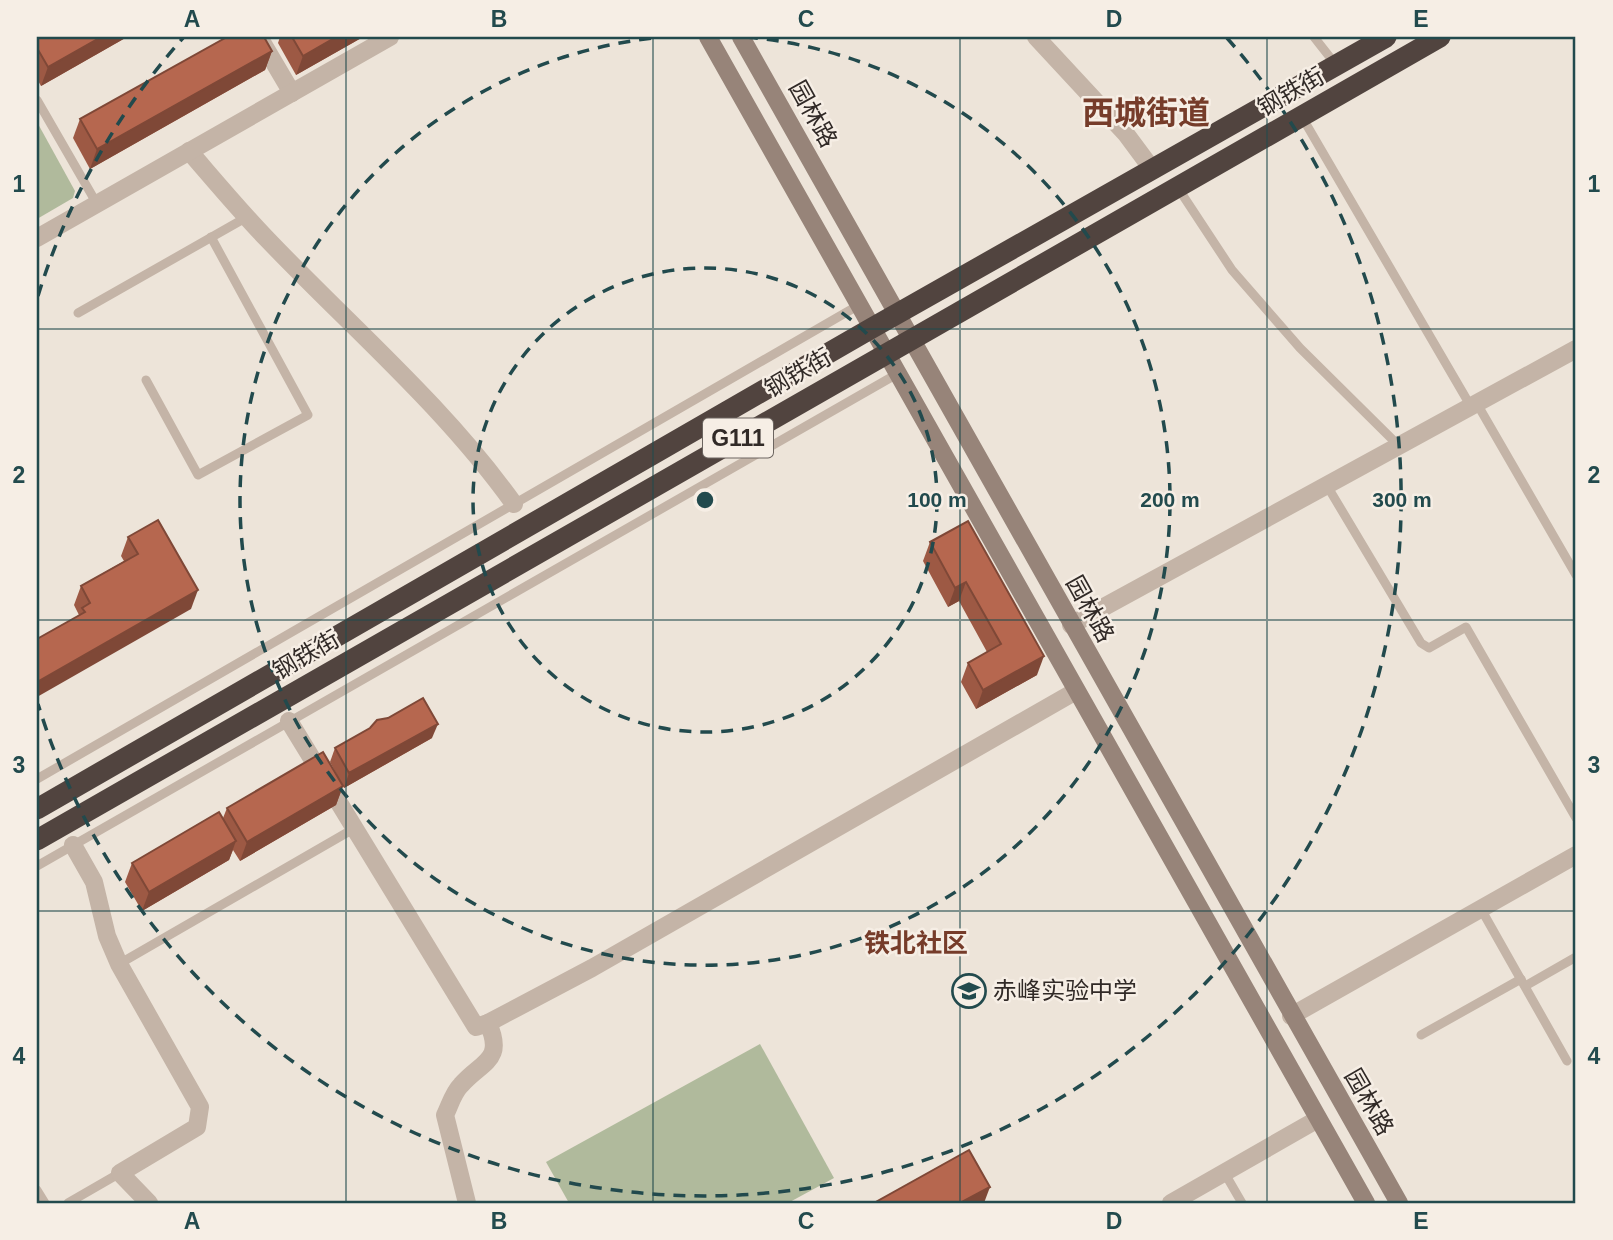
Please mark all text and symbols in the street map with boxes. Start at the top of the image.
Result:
text: A [184,6,200,32]
text: B [491,6,507,32]
text: C [798,6,814,32]
text: D [1106,6,1122,32]
text: E [1413,6,1429,32]
street label: 钢铁街 [1253,62,1329,121]
street label: 园林路 [784,76,843,152]
district label: 西城街道 [1082,95,1210,131]
text: 1 [13,171,26,197]
text: 1 [1588,171,1601,197]
street label: 钢铁街 [760,343,836,402]
road number: G111 [703,418,773,458]
text: 2 [13,462,25,488]
text: 2 [1588,462,1600,488]
centre of rings [693,488,717,512]
text: 100 m [907,488,967,511]
text: 200 m [1140,488,1200,511]
text: 300 m [1372,488,1432,511]
street label: 园林路 [1061,571,1120,647]
street label: 钢铁街 [268,625,344,684]
text: 3 [13,752,25,778]
text: 3 [1588,752,1600,778]
district label: 铁北社区 [864,928,968,958]
school or university icon: 赤峰实验中学 [950,972,988,1010]
place label: 赤峰实验中学 [993,977,1137,1004]
text: 4 [13,1043,26,1069]
text: 4 [1588,1043,1601,1069]
street label: 园林路 [1340,1064,1399,1140]
text: A [184,1208,200,1234]
text: B [491,1208,507,1234]
text: C [798,1208,814,1234]
text: D [1106,1208,1122,1234]
text: E [1413,1208,1429,1234]

